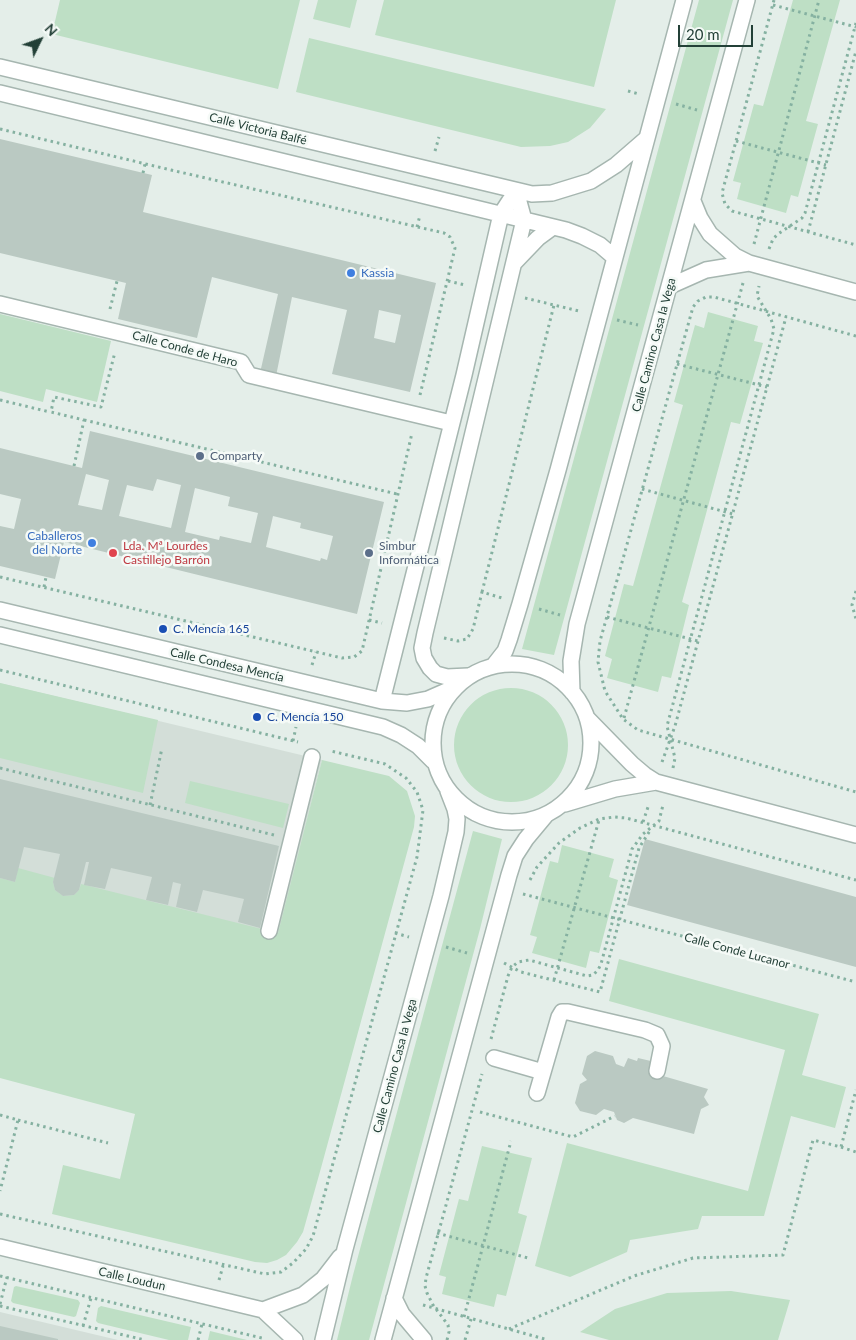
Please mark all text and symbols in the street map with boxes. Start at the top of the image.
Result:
north arrow [15,15,65,65]
scale bar [681,15,756,47]
text: N [42,20,61,39]
text: 20 m [686,25,720,43]
street label: Calle Victoria Balfé [208,110,308,148]
place label: Kassia [361,266,394,280]
marker: Kassia [345,267,357,279]
street label: Calle Camino Casa la Vega [629,276,679,414]
street label: Calle Conde de Haro [131,328,239,370]
place label: Comparty [210,449,262,463]
marker: Comparty [194,450,206,462]
place label: Caballeros del Norte [27,529,82,557]
marker: Caballeros del Norte [86,537,98,549]
place label: Lda. Mª Lourdes Castillejo Barrón [123,539,210,567]
place label: Simbur Informática [379,539,439,567]
marker: Lda. Mª Lourdes Castillejo Barrón [107,547,119,559]
marker: Simbur Informática [363,547,375,559]
place label: C. Mencía 165 [173,622,249,636]
marker: C. Mencía 165 [157,623,169,635]
street label: Calle Condesa Mencía [169,645,285,685]
place label: C. Mencía 150 [267,710,343,724]
marker: C. Mencía 150 [251,711,263,723]
street label: Calle Conde Lucanor [683,930,791,972]
street label: Calle Camino Casa la Vega [370,997,420,1135]
street label: Calle Loudun [97,1264,167,1294]

